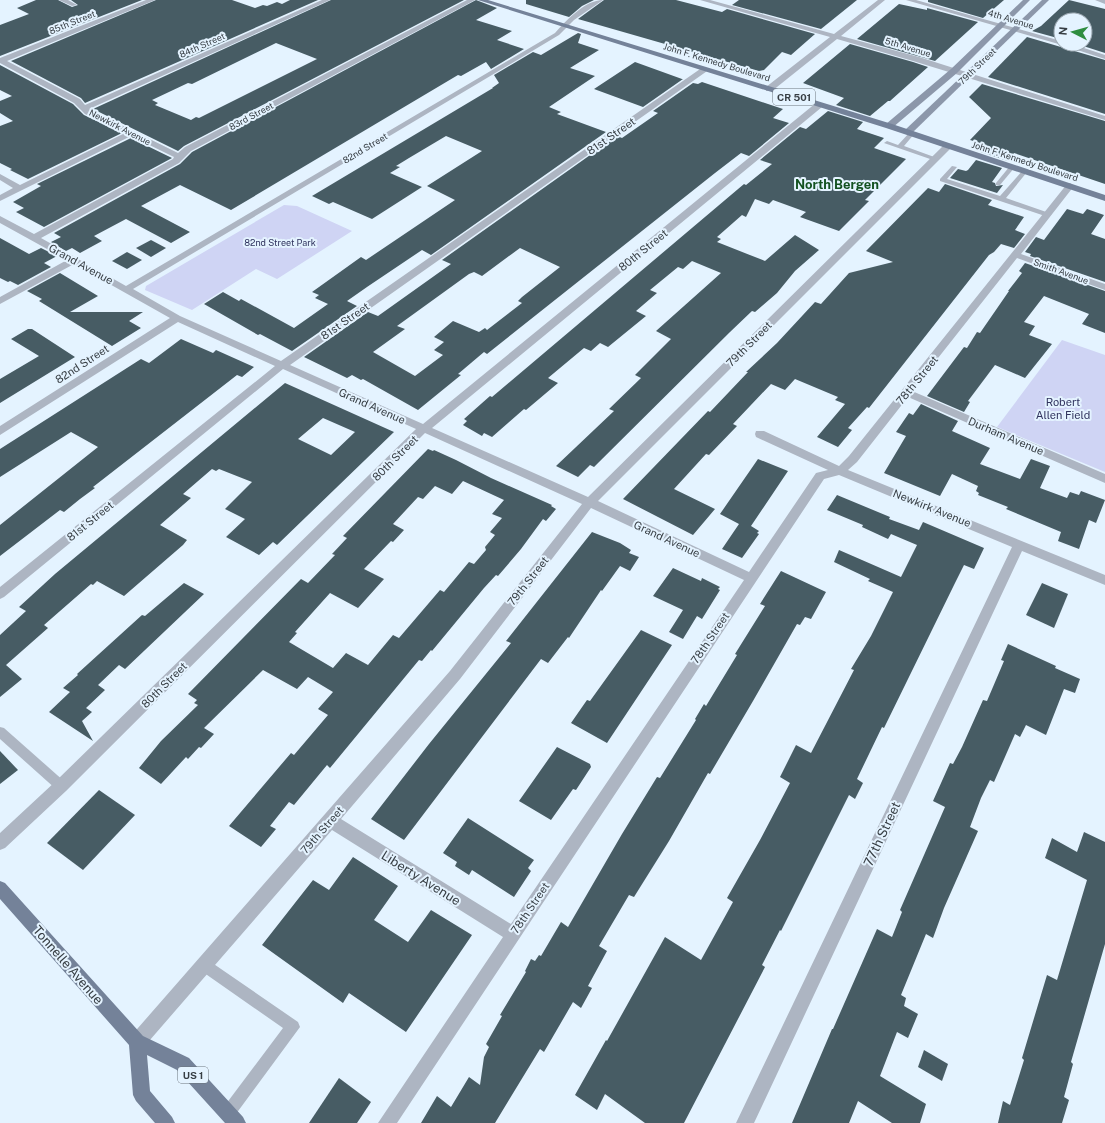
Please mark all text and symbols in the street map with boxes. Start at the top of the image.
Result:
street label: 4th Avenue [987,7,1035,31]
street label: 85th Street [47,8,97,36]
north arrow [1053,12,1093,52]
text: N [1057,26,1069,36]
street label: 84th Street [178,30,227,60]
street label: 5th Avenue [884,35,932,59]
street label: John F. Kennedy Boulevard [662,40,772,84]
street label: 79th Street [956,45,998,87]
road number: CR 501 [773,89,815,105]
street label: 83rd Street [227,99,276,132]
street label: Newkirk Avenue [87,107,153,147]
street label: 81st Street [585,115,637,157]
street label: 82nd Street [341,130,390,166]
street label: John F. Kennedy Boulevard [970,139,1080,183]
district label: North Bergen [795,177,879,192]
street label: 80th Street [616,227,670,273]
park label: 82nd Street Park [244,237,316,248]
street label: Grand Avenue [47,241,115,287]
street label: Smith Avenue [1032,256,1090,286]
street label: 81st Street [319,300,371,342]
street label: 79th Street [724,319,774,369]
street label: 82nd Street [53,342,111,386]
street label: 78th Street [894,353,940,407]
street label: Grand Avenue [337,386,407,426]
park label: Robert Allen Field [1036,396,1090,421]
street label: Durham Avenue [966,415,1046,457]
street label: 80th Street [370,433,420,483]
street label: Newkirk Avenue [891,487,973,529]
street label: 81st Street [64,499,116,543]
street label: Grand Avenue [632,518,702,560]
street label: 79th Street [505,554,551,608]
street label: 78th Street [689,610,731,666]
street label: 80th Street [139,660,189,710]
street label: 77th Street [861,799,903,869]
street label: 79th Street [298,804,346,856]
street label: Liberty Avenue [379,848,463,908]
street label: 78th Street [509,880,551,936]
street label: Tonnelle Avenue [30,923,106,1007]
road number: US 1 [178,1067,208,1083]

